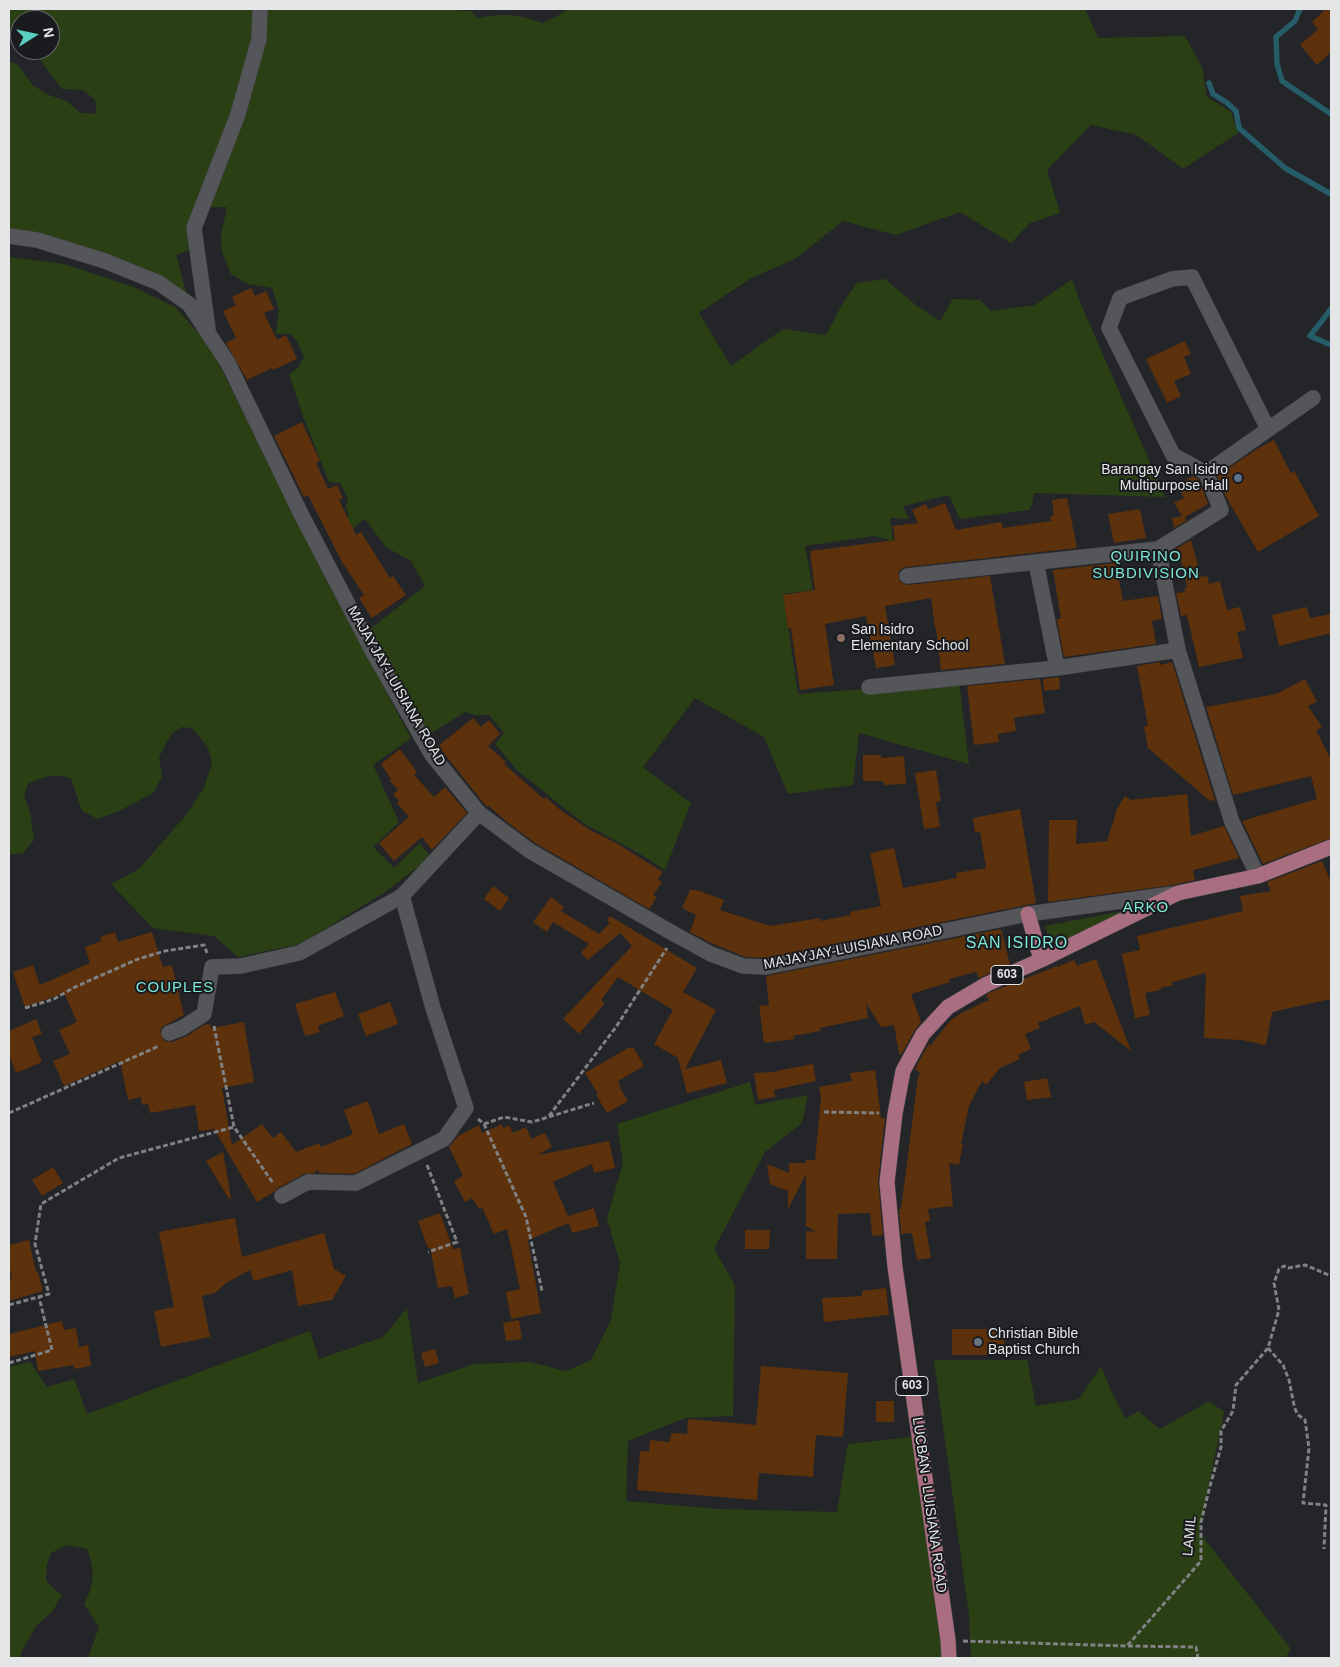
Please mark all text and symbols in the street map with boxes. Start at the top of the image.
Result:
north arrow [10,10,60,60]
text: N [40,26,58,39]
place label: Barangay San Isidro Multipurpose Hall [1101,462,1228,494]
marker: Barangay San Isidro Multipurpose Hall [1232,472,1244,484]
district label: QUIRINO SUBDIVISION [1091,548,1201,583]
street label: MAJAYJAY-LUISIANA ROAD [343,603,449,769]
place label: San Isidro Elementary School [851,622,969,654]
marker: San Isidro Elementary School [835,632,847,644]
district label: ARKO [1122,899,1170,917]
street label: MAJAYJAY-LUISIANA ROAD [762,922,944,974]
district label: SAN ISIDRO [965,934,1069,954]
road number: 603 [991,966,1023,984]
district label: COUPLES [135,979,215,997]
place label: Christian Bible Baptist Church [988,1326,1080,1358]
marker: Christian Bible Baptist Church [972,1336,984,1348]
road number: 603 [896,1376,928,1395]
street label: LUCBAN - LUISIANA ROAD [908,1416,950,1594]
street label: LAMIL [1180,1515,1200,1557]

